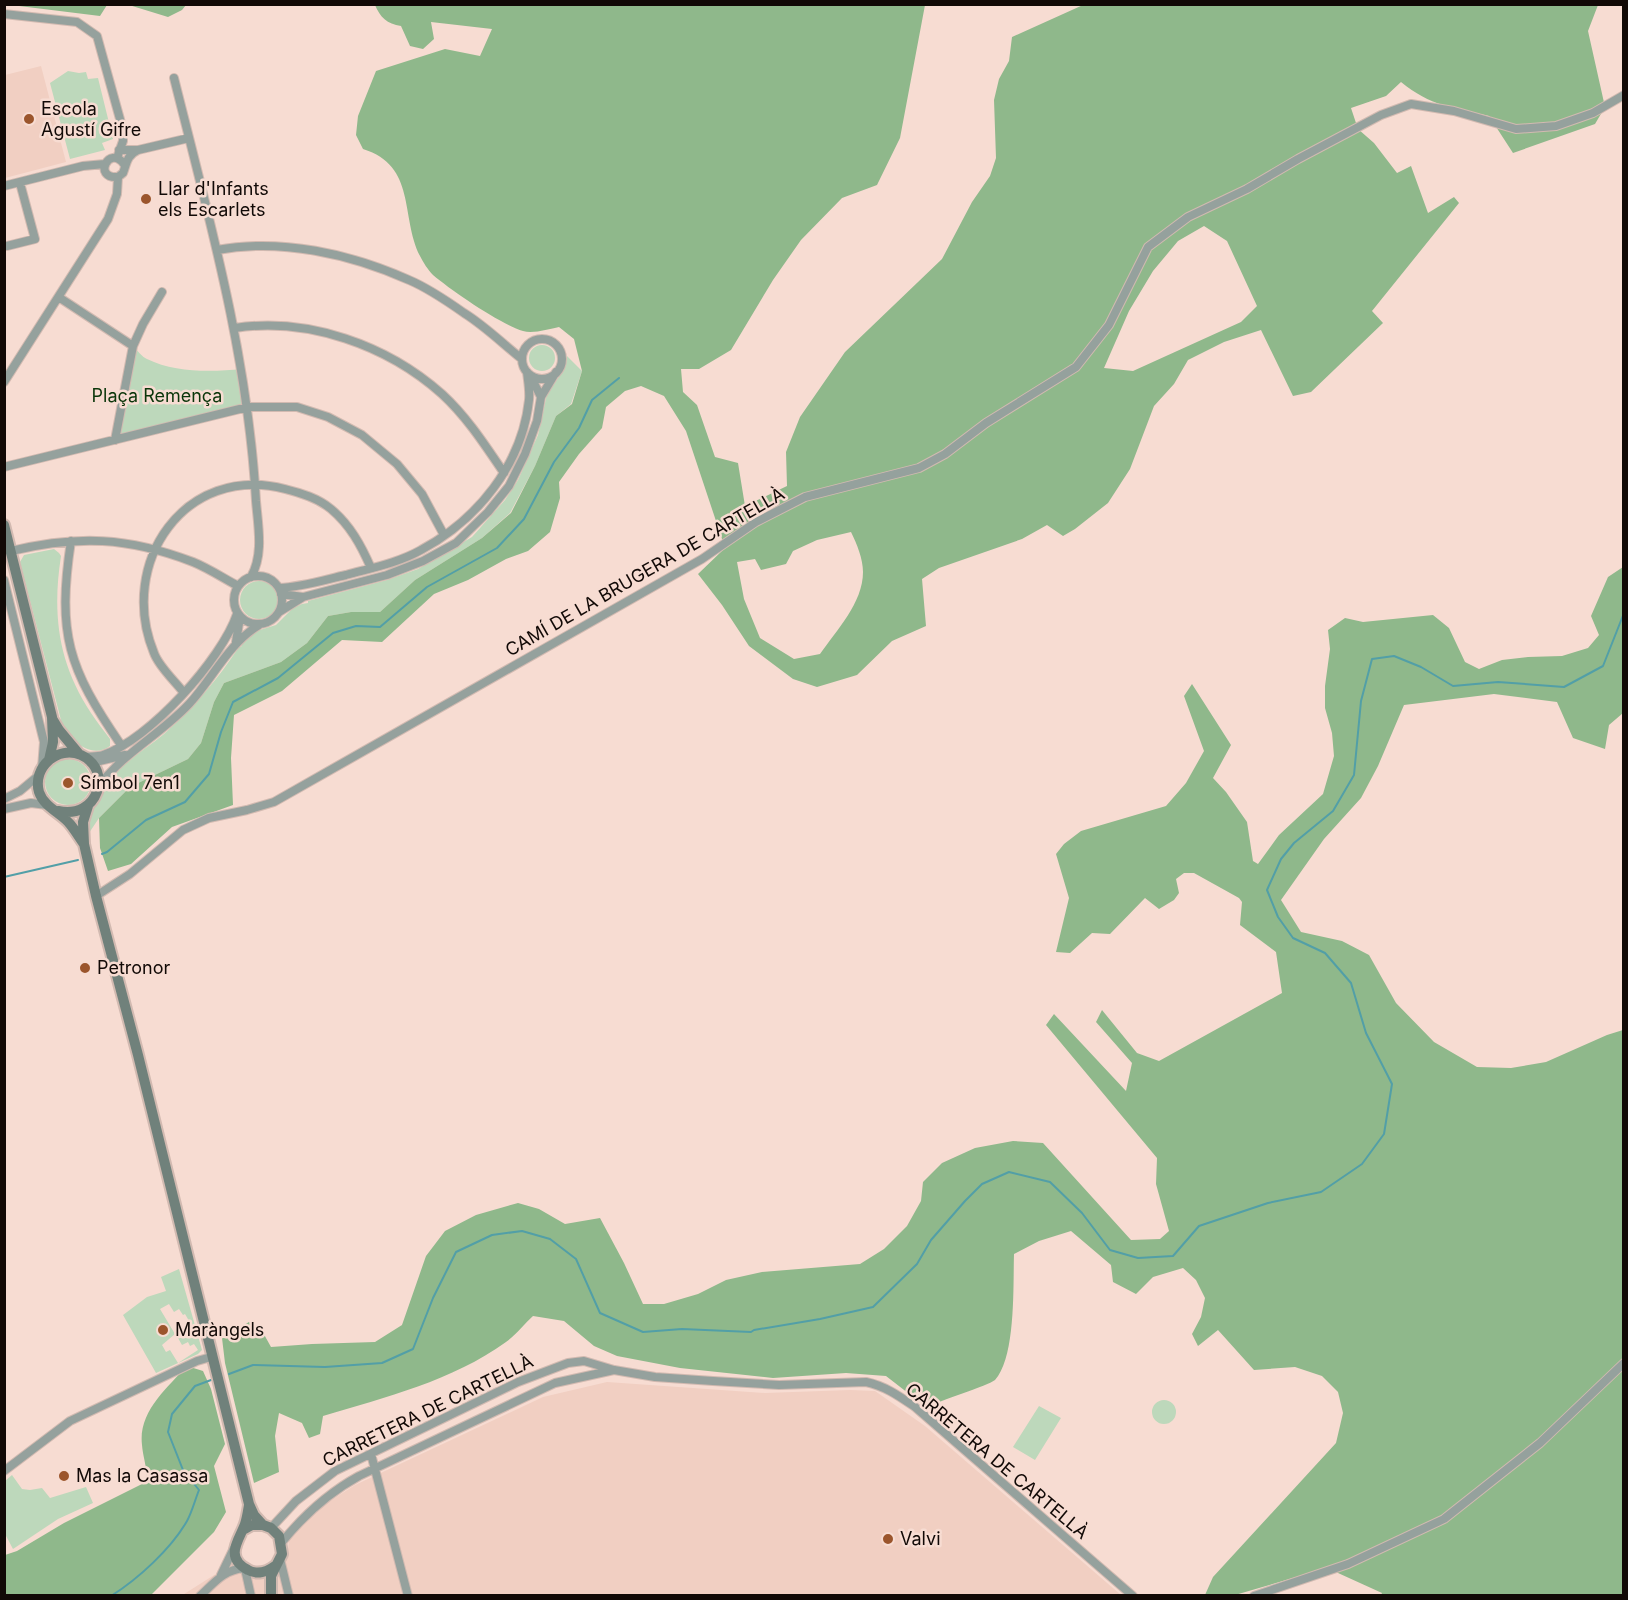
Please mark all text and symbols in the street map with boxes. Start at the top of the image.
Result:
place label: Escola Agustí Gifre [41,98,141,140]
marker: Escola Agustí Gifre [22,112,36,126]
place label: Llar d'Infants els Escarlets [158,178,269,220]
marker: Llar d'Infants els Escarlets [139,192,153,206]
park label: Plaça Remença [92,385,222,406]
street label: CAMÍ DE LA BRUGERA DE CARTELLÀ [501,482,788,660]
place label: Símbol 7en1 [80,772,180,793]
marker: Símbol 7en1 [61,776,75,790]
place label: Petronor [97,957,170,978]
marker: Petronor [78,961,92,975]
place label: Maràngels [175,1319,264,1340]
marker: Maràngels [156,1323,170,1337]
street label: CARRETERA DE CARTELLÀ [319,1349,536,1471]
street label: CARRETERA DE CARTELLÀ [902,1377,1093,1543]
place label: Mas la Casassa [76,1465,208,1486]
marker: Mas la Casassa [57,1469,71,1483]
place label: Valvi [900,1528,941,1549]
marker: Valvi [881,1532,895,1546]

